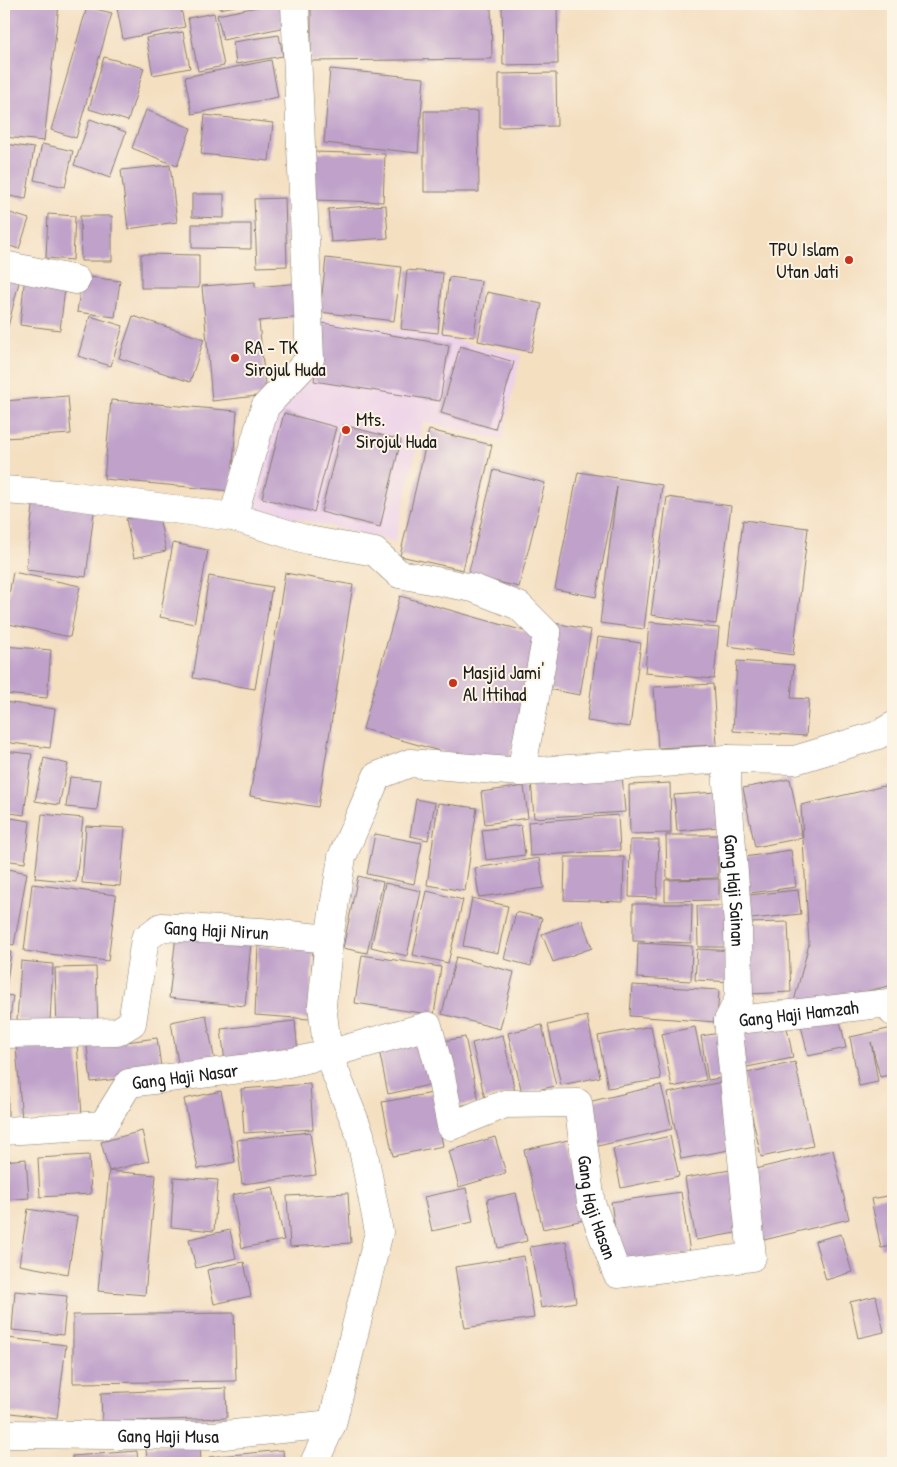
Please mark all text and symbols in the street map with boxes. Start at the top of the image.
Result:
place label: TPU Islam Utan Jati [769,236,839,284]
marker: TPU Islam Utan Jati [843,254,855,266]
place label: RA - TK Sirojul Huda [245,334,326,382]
marker: RA - TK Sirojul Huda [229,352,241,364]
place label: Mts. Sirojul Huda [356,406,437,454]
marker: Mts. Sirojul Huda [340,424,352,436]
place label: Masjid Jami' Al Ittihad [463,659,544,707]
marker: Masjid Jami' Al Ittihad [447,677,459,689]
street label: Gang Haji Sainan [718,834,751,947]
street label: Gang Haji Nirun [163,914,270,946]
street label: Gang Haji Hamzah [737,994,860,1033]
street label: Gang Haji Nasar [130,1056,240,1096]
street label: Gang Haji Hasan [572,1154,624,1263]
street label: Gang Haji Musa [117,1422,220,1449]

